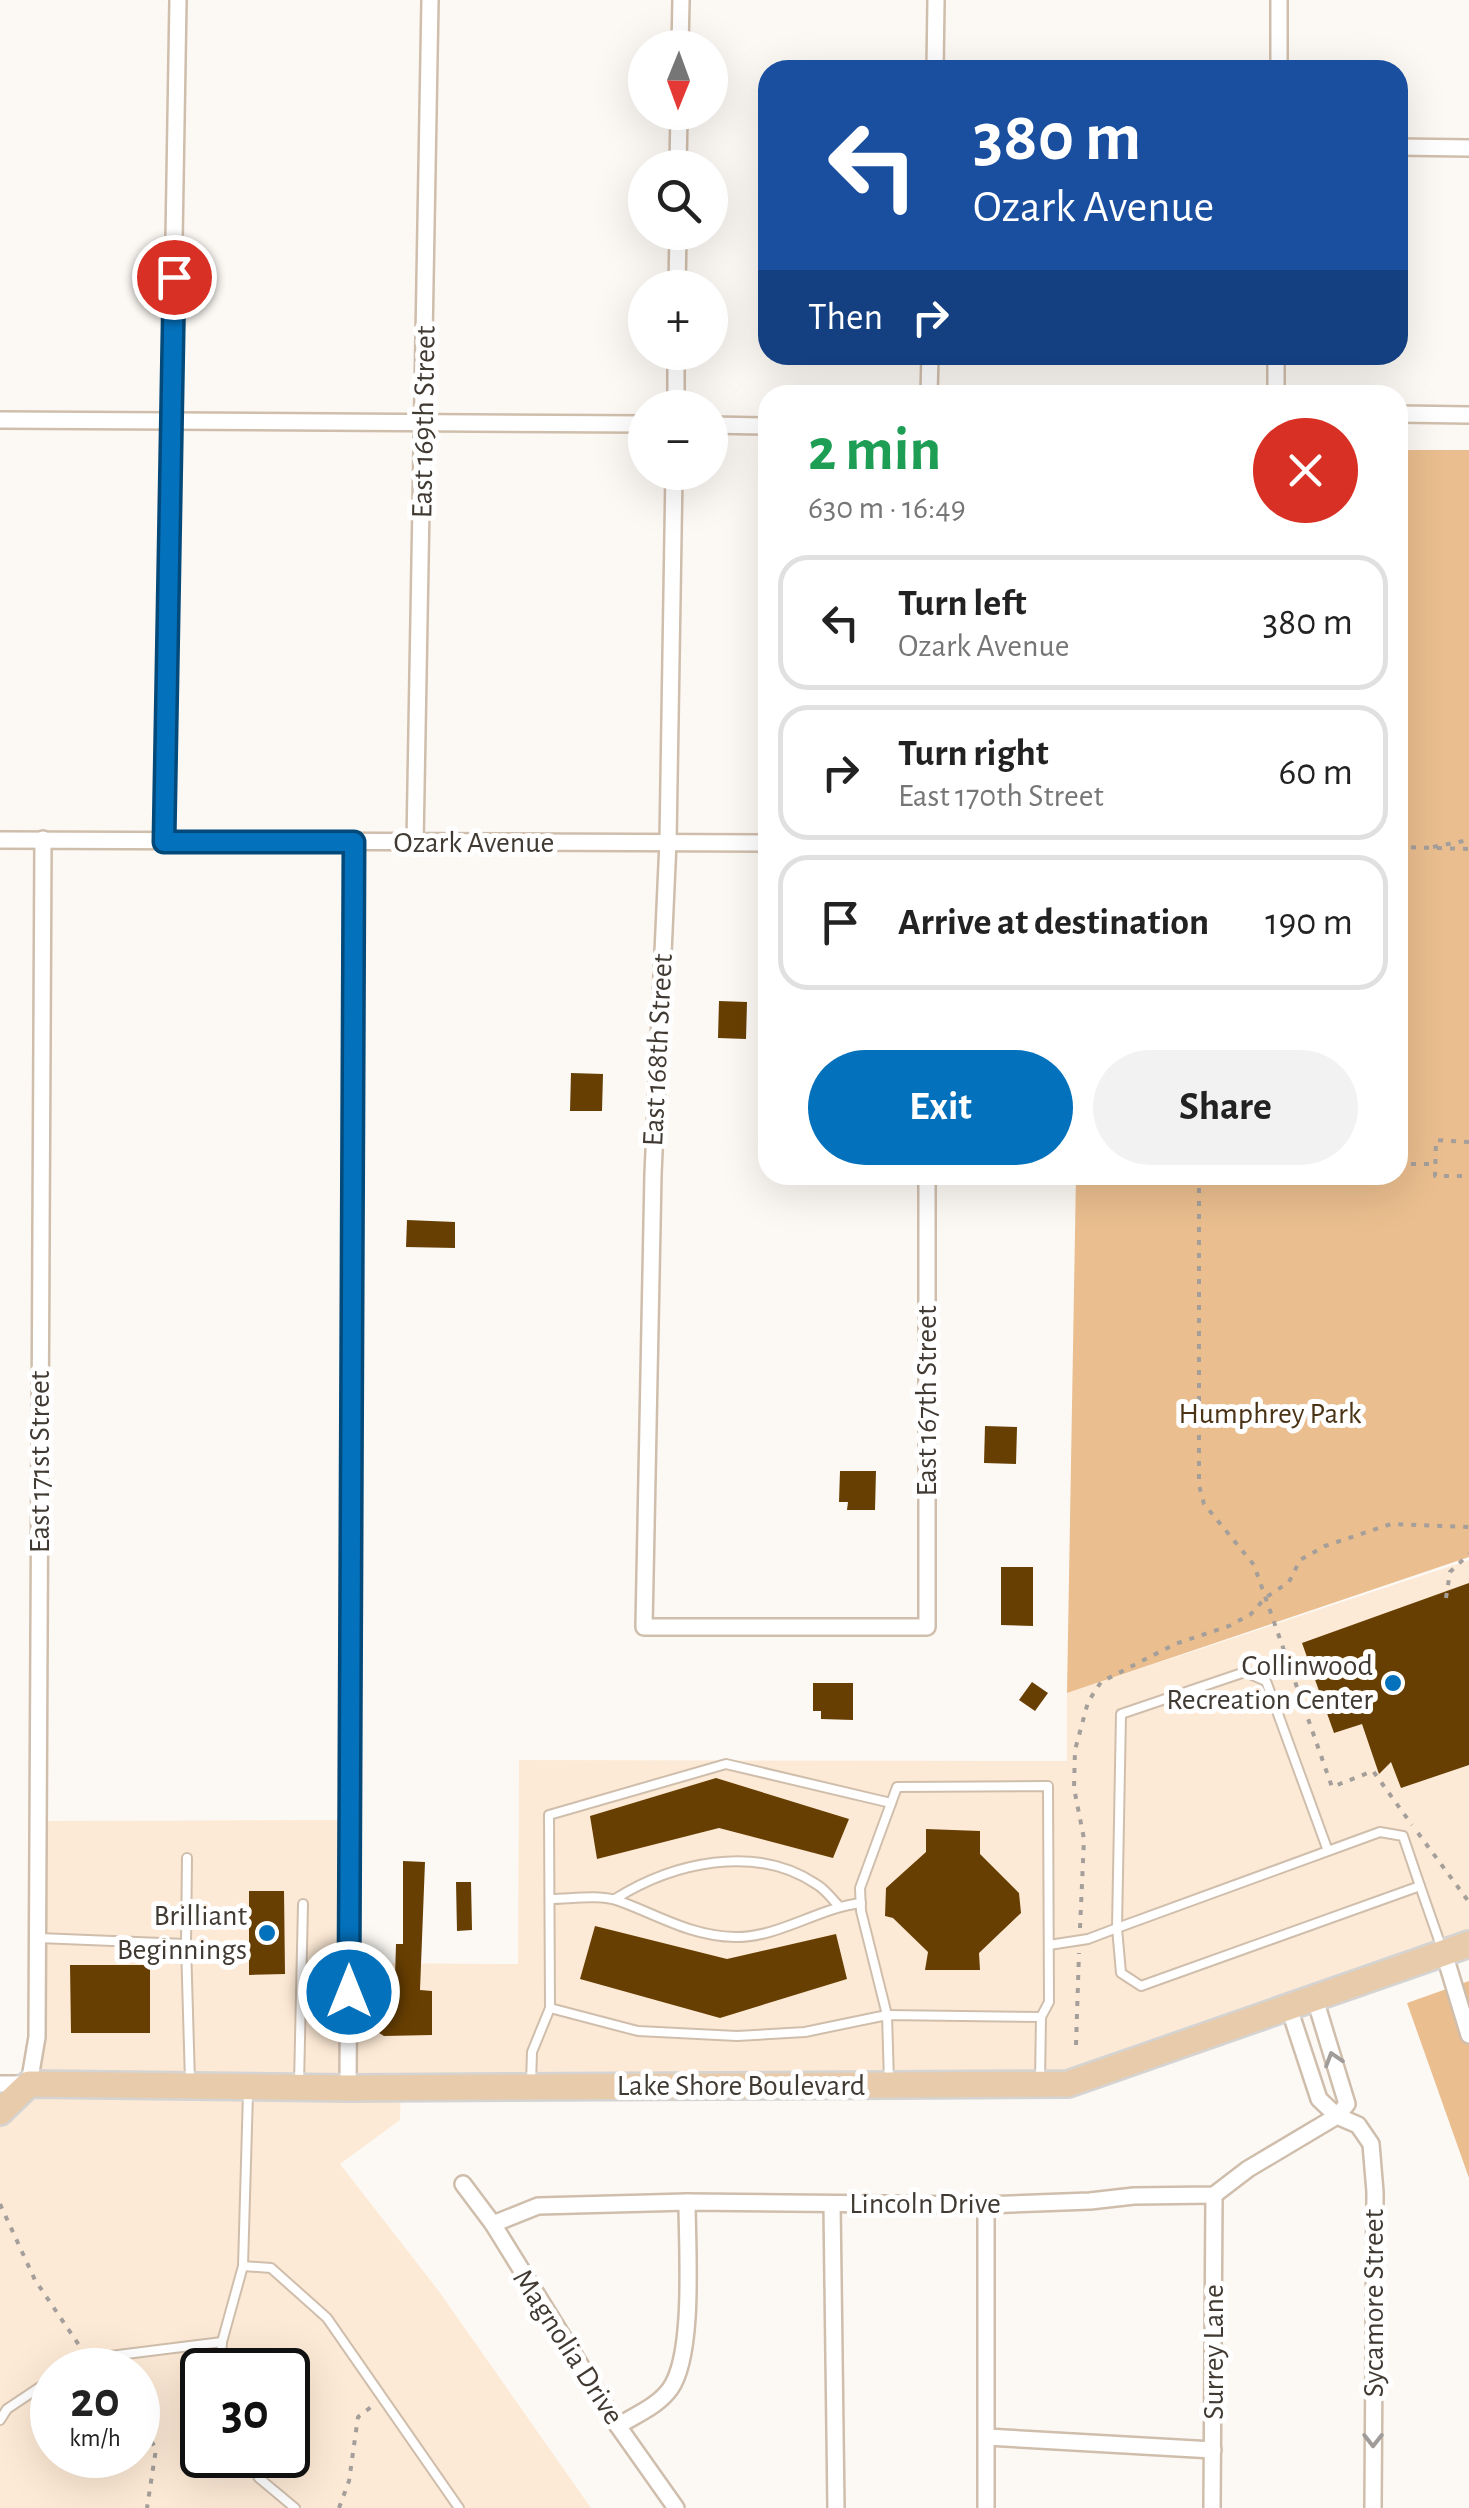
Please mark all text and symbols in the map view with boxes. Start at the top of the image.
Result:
north arrow [628,30,728,130]
map controls [628,30,728,490]
icon: left [808,100,938,230]
text: 380 m [973,103,1141,173]
button: search [628,150,728,250]
text: Ozark Avenue [973,185,1214,230]
pin [132,235,217,320]
icon: arrive [147,250,202,305]
button: + [628,270,728,370]
icon: right [903,290,958,345]
text: Then [808,299,883,337]
street label: East 169th Street [407,325,441,519]
button: − [628,390,728,490]
button: close [1253,418,1358,523]
text: 2 min [808,421,941,481]
text: 630 m · 16:49 [808,492,966,524]
text: Turn left [898,585,1026,623]
icon: left [813,595,868,650]
text: 380 m [1263,604,1353,642]
text: Ozark Avenue [898,630,1070,662]
text: Turn right [898,735,1048,773]
icon: right [813,745,868,800]
text: 60 m [1278,754,1353,792]
text: East 170th Street [898,780,1104,812]
street label: Ozark Avenue [394,828,554,858]
icon: arrive [813,895,868,950]
text: Arrive at destination [898,904,1209,942]
text: 190 m [1265,904,1353,942]
street label: East 168th Street [638,953,678,1147]
button: Exit [808,1050,1073,1165]
button: Share [1093,1050,1358,1165]
street label: East 167th Street [912,1305,942,1497]
street label: East 171st Street [25,1370,55,1553]
park label: Humphrey Park [1179,1399,1362,1429]
place label: Collinwood Recreation Center [1166,1651,1373,1715]
marker: Collinwood Recreation Center [1382,1672,1404,1694]
place label: Brilliant Beginnings [117,1901,247,1965]
marker: Brilliant Beginnings [256,1922,278,1944]
position arrow [297,1940,401,2044]
one-way arrow [1324,2051,1345,2068]
street label: Lake Shore Boulevard [617,2071,865,2101]
street label: Lincoln Drive [849,2189,1001,2219]
street label: Sycamore Street [1359,2208,1389,2397]
street label: Magnolia Drive [507,2264,629,2430]
street label: Surrey Lane [1199,2284,1229,2420]
speed limit sign: 30 [180,2348,310,2478]
text: 20 [70,2376,120,2426]
text: km/h [69,2426,121,2451]
one-way arrow [1362,2434,1384,2449]

